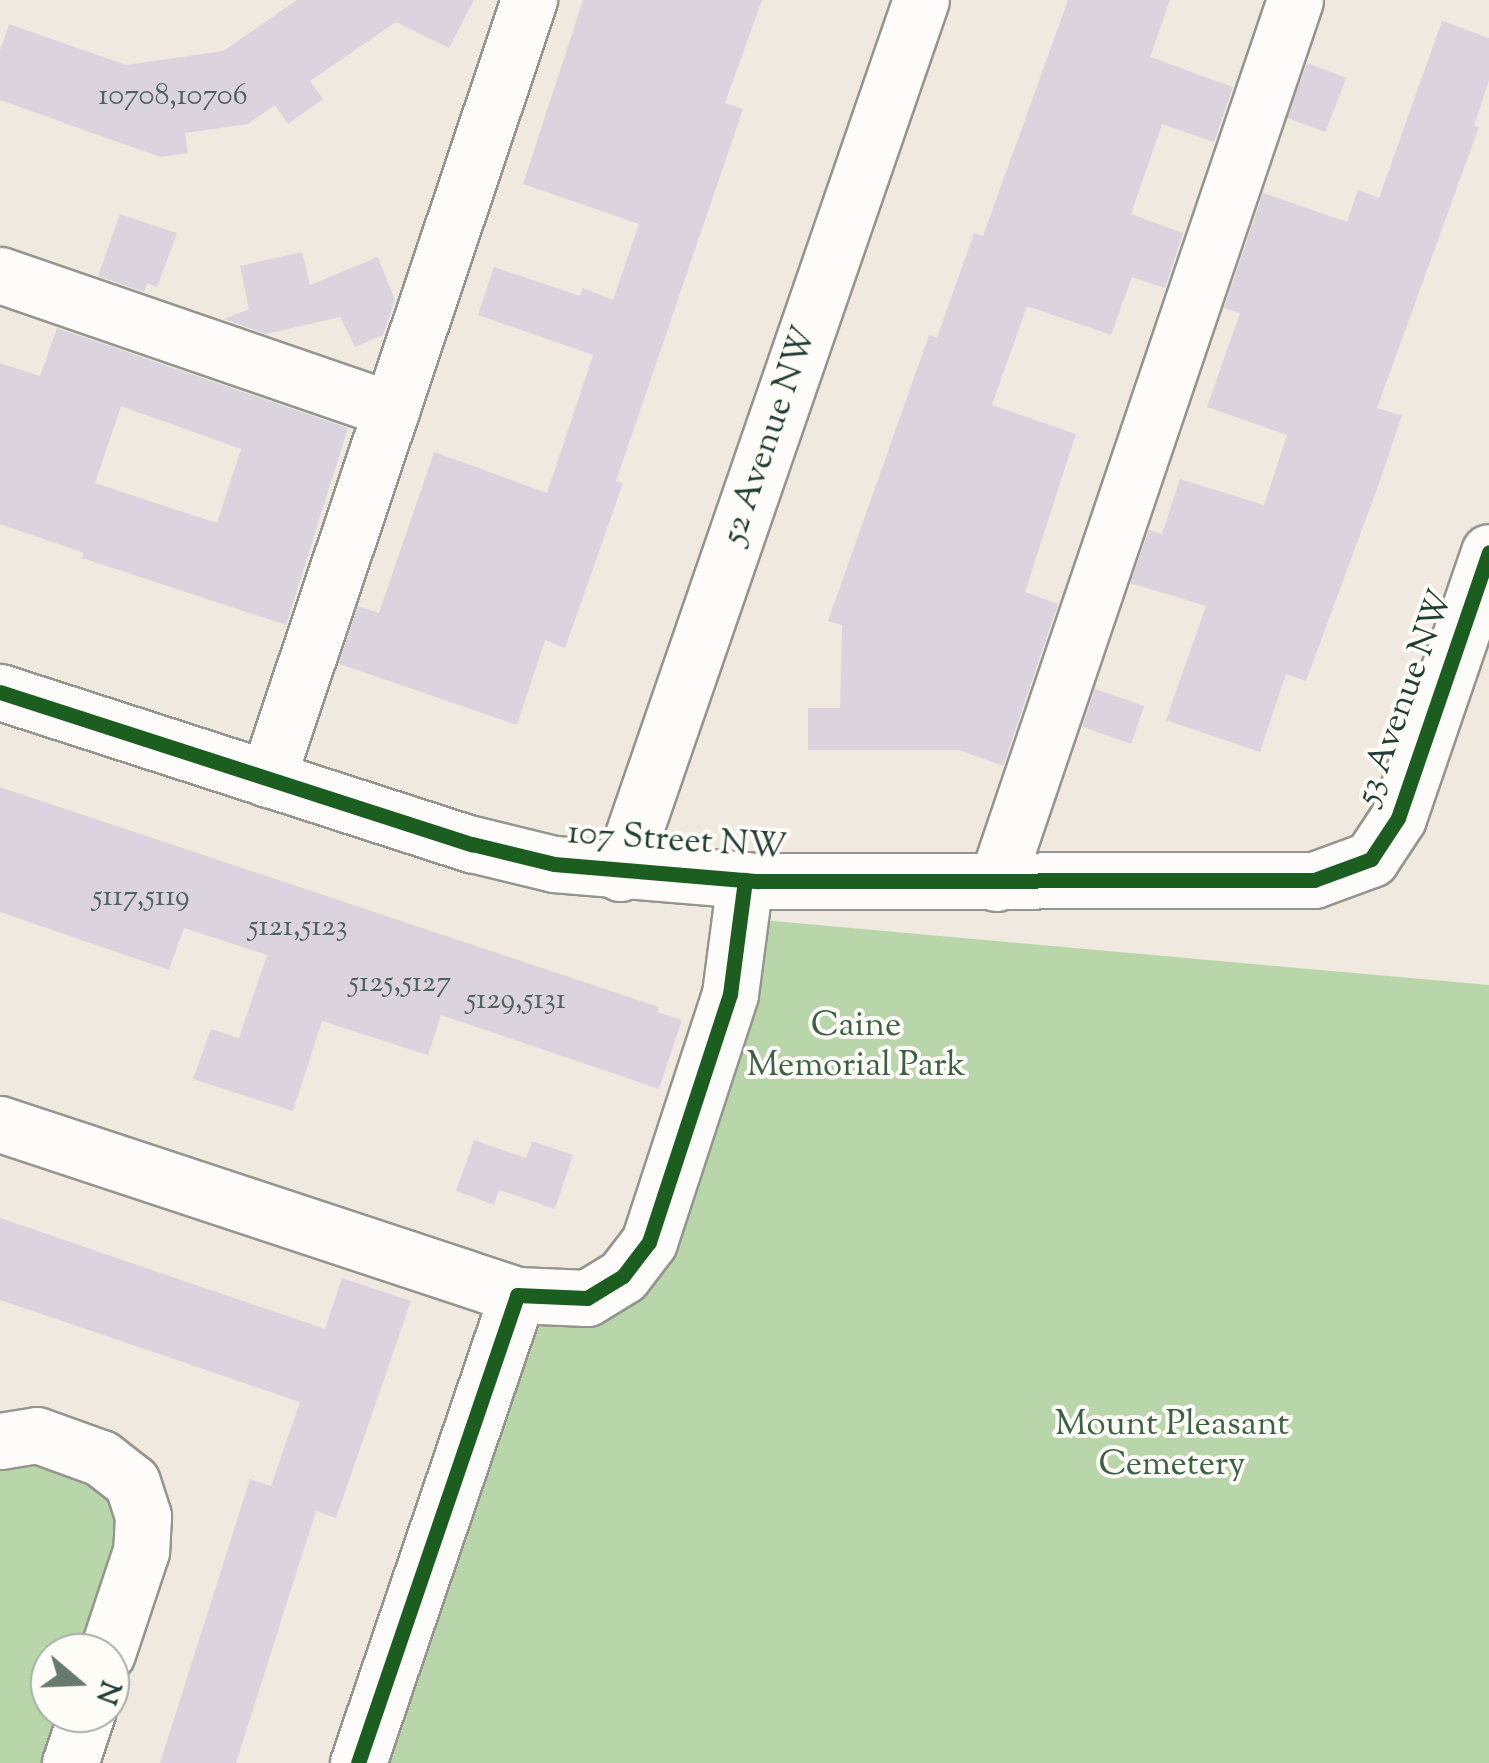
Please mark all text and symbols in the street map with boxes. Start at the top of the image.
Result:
house number: 10708,10706 [98,79,248,115]
street label: 52 Avenue NW [714,322,828,550]
street label: 53 Avenue NW [1348,585,1464,811]
street label: 107 Street NW [566,813,788,871]
house number: 5117,5119 [92,880,190,916]
house number: 5121,5123 [248,910,348,946]
house number: 5125,5127 [349,966,451,1002]
house number: 5129,5131 [466,983,566,1019]
park label: Caine Memorial Park [746,1006,966,1088]
park label: Mount Pleasant Cemetery [1055,1405,1289,1487]
north arrow [30,1633,130,1733]
text: N [84,1675,129,1709]

